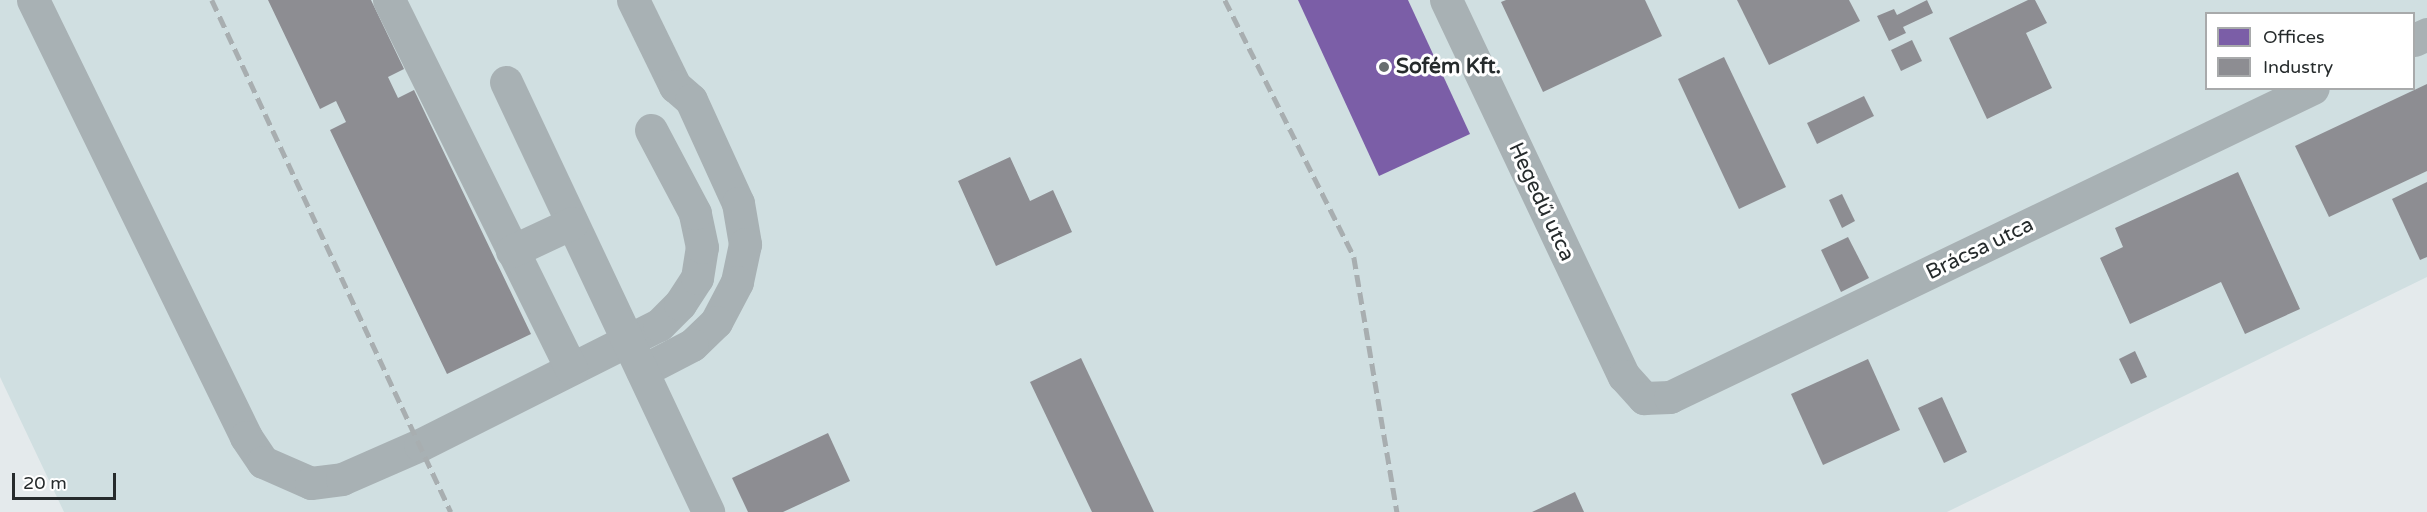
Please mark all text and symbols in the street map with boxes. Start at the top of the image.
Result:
legend [2205,12,2415,90]
text: Offices [2263,26,2325,48]
place label: Sofém Kft. [1396,54,1501,80]
text: Industry [2263,56,2333,78]
marker: Sofém Kft. [1377,60,1391,74]
street label: Hegedű utca [1503,139,1579,265]
street label: Brácsa utca [1922,212,2038,286]
scale bar [15,461,118,499]
text: 20 m [23,472,67,494]

